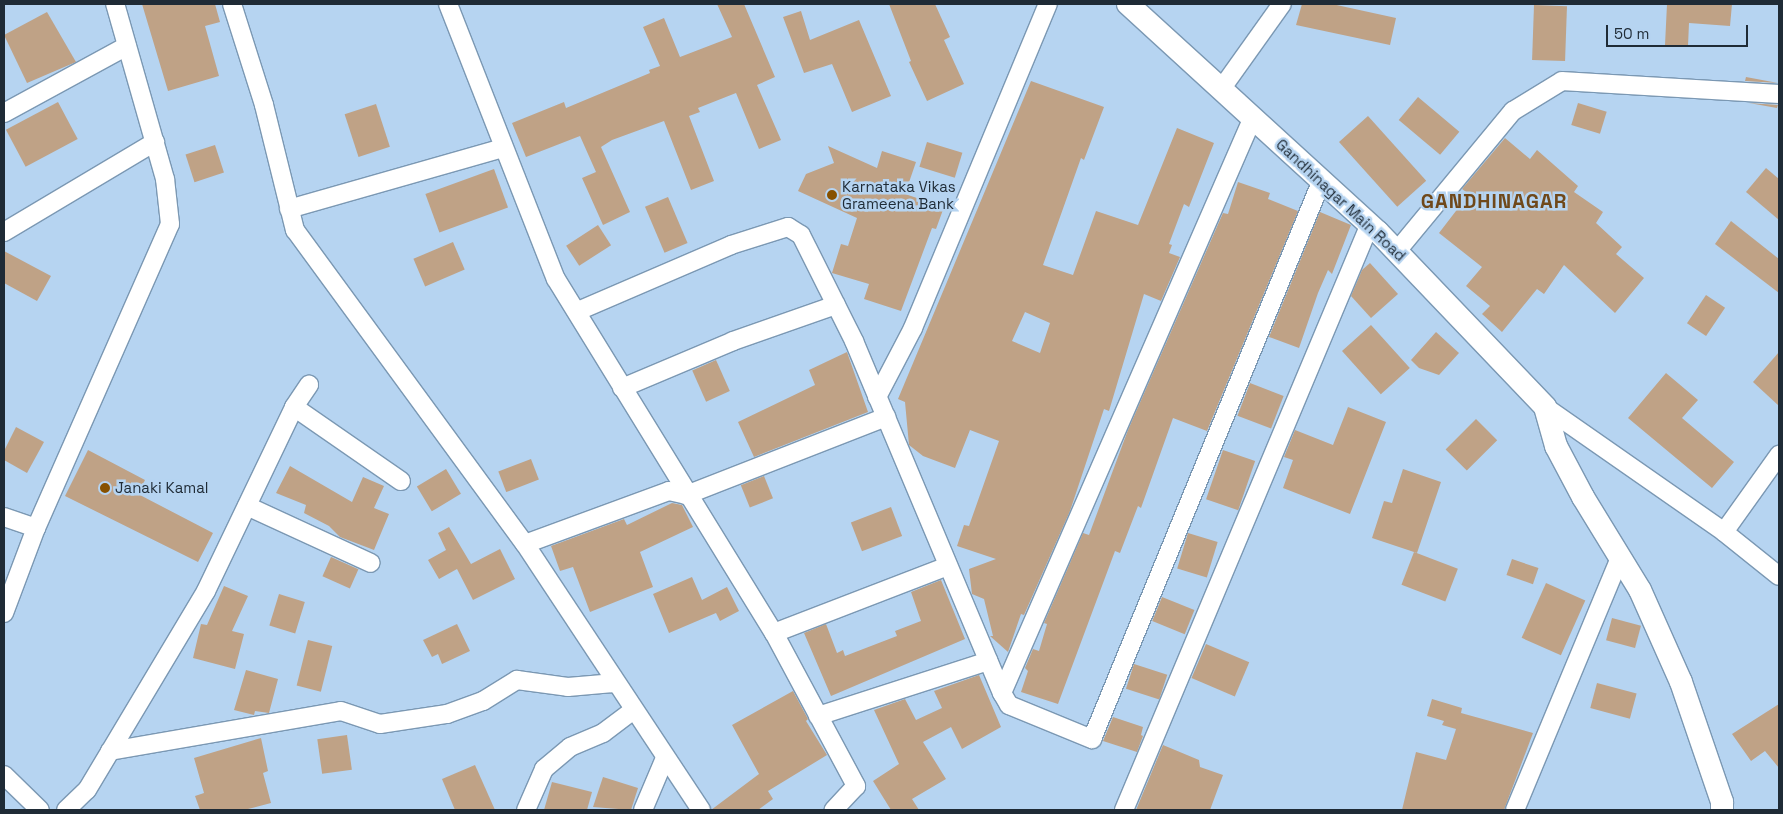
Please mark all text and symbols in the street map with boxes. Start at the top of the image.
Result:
scale bar [1608,15,1750,47]
text: 50 m [1614,24,1649,43]
street label: Gandhinagar Main Road [1272,135,1410,265]
place label: Karnataka Vikas Grameena Bank [842,177,956,212]
marker: Karnataka Vikas Grameena Bank [826,189,838,201]
district label: GANDHINAGAR [1419,189,1569,213]
place label: Janaki Kamal [115,479,209,497]
marker: Janaki Kamal [99,482,111,494]

